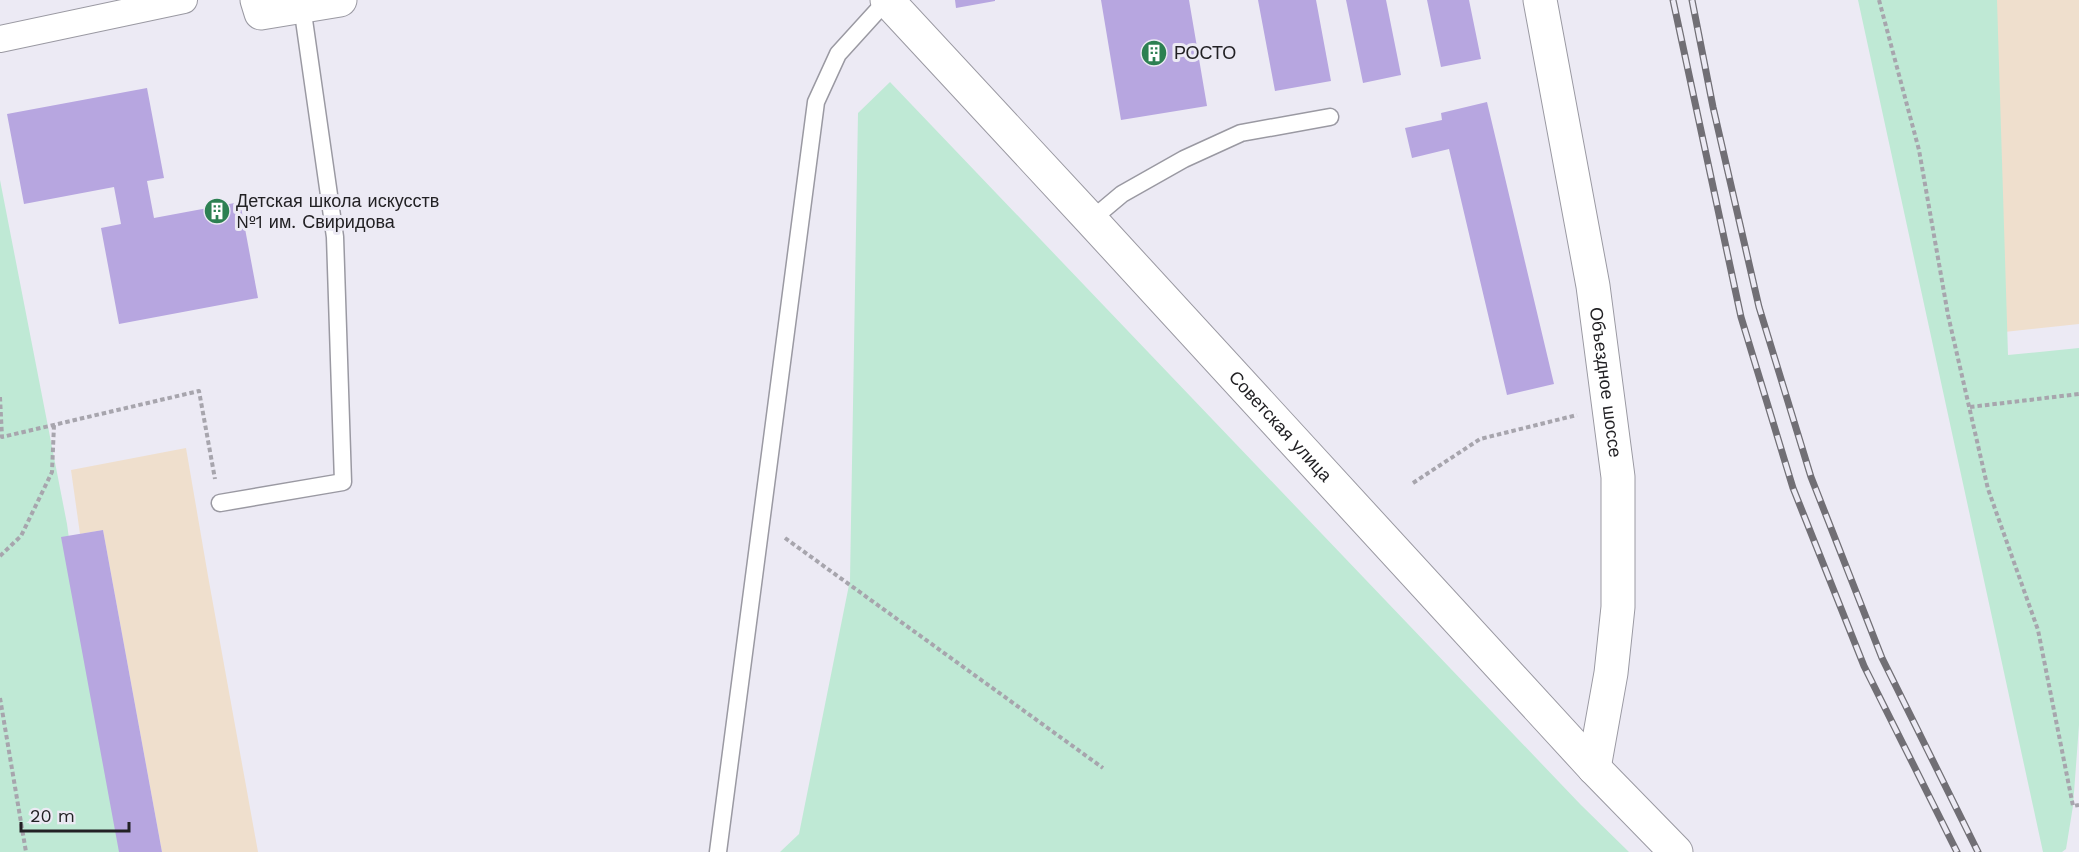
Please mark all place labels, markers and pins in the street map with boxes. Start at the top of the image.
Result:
building icon: РОСТО [1139,38,1169,68]
place label: РОСТО [1174,42,1236,63]
place label: Детская школа искусств №1 им. Свиридова [236,190,439,232]
building icon: Детская школа искусств №1 им. Свиридова [202,196,232,226]

